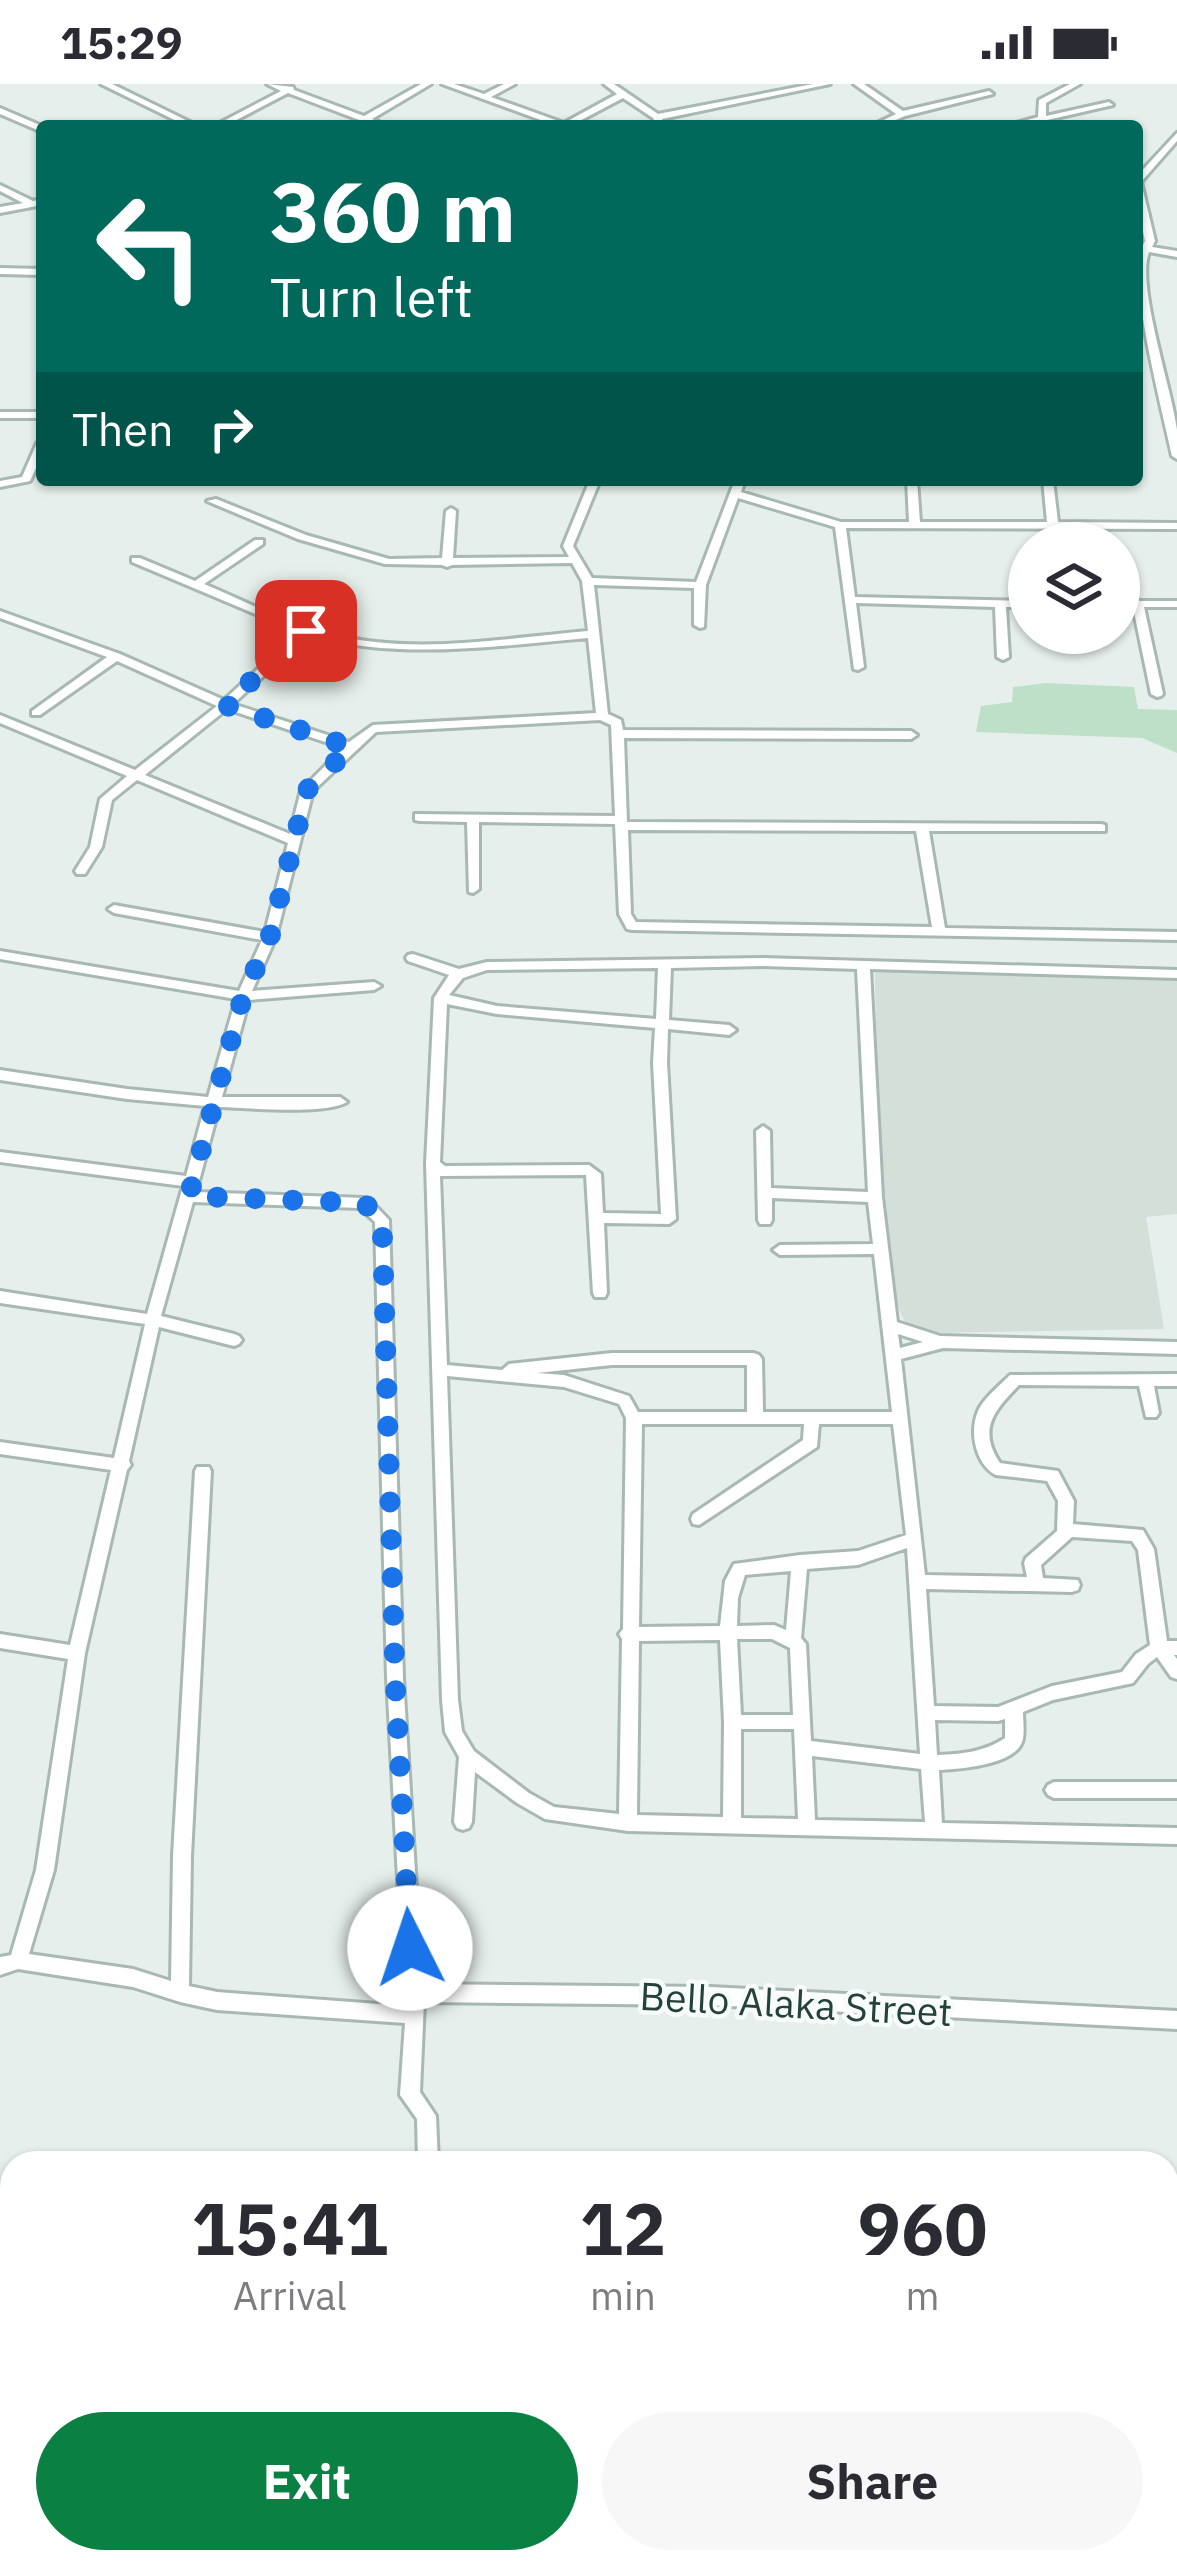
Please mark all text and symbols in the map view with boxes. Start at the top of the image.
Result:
text: 15:29 [60,13,183,71]
text: 360 m [270,156,516,265]
icon: left [72,168,228,324]
text: Turn left [270,262,473,332]
icon: right [198,396,264,462]
text: Then [72,400,174,458]
map controls [1008,522,1140,654]
button: layers [1008,522,1140,654]
pin [255,580,357,682]
icon: arrive [273,598,339,664]
position arrow [347,1885,473,2011]
street label: Bello Alaka Street [639,1970,954,2037]
text: 15:41 [192,2181,388,2275]
text: 12 [580,2181,666,2275]
text: 960 [858,2181,987,2275]
text: Arrival [233,2270,347,2321]
text: min [590,2270,656,2321]
text: m [906,2270,940,2321]
button: Exit [36,2412,578,2550]
button: Share [602,2412,1143,2550]

